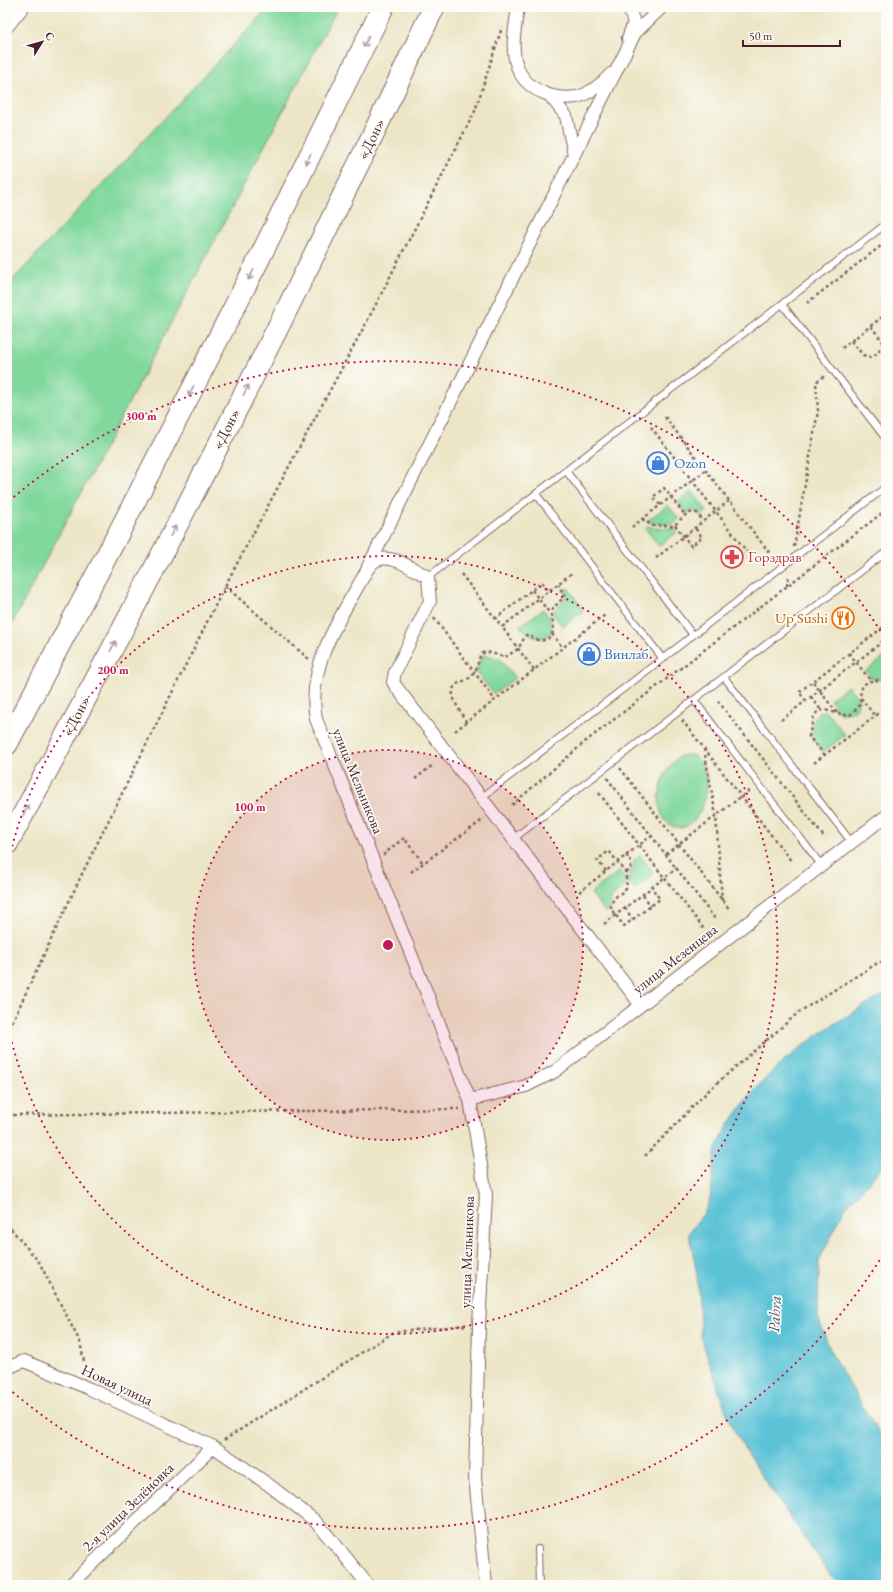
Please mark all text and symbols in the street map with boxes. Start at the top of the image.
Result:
north arrow [22,22,62,62]
scale bar [743,22,840,48]
text: 50 m [749,28,773,44]
text: С [42,29,58,43]
one-way arrow [361,36,369,48]
street label: «Дон» [352,115,389,163]
one-way arrow [304,152,311,164]
one-way arrow [246,269,254,281]
one-way arrow [187,385,194,397]
one-way arrow [243,385,250,397]
street label: «Дон» [207,405,244,453]
text: 300 m [125,408,157,424]
shop icon: Ozon [645,450,671,476]
place label: Ozon [674,453,707,472]
one-way arrow [170,525,178,537]
pharmacy icon: Горздрав [719,544,745,570]
place label: Горздрав [748,547,802,566]
restaurant icon: Up Sushi [830,605,856,631]
place label: Up Sushi [775,608,828,627]
one-way arrow [110,640,117,652]
shop icon: Винлаб [576,641,602,667]
place label: Винлаб [604,644,649,663]
text: 200 m [97,662,129,678]
street label: «Дон» [57,692,94,740]
street label: улица Мельникова [329,725,388,837]
text: 100 m [234,799,266,815]
one-way arrow [22,804,30,816]
street label: улица Мезенцева [628,920,721,998]
centre of rings [381,938,395,952]
street label: улица Мельникова [455,1195,478,1309]
water label: Pahra [763,1295,786,1333]
street label: Новая улица [78,1360,156,1409]
street label: 2-я улица Зелёновка [78,1458,177,1555]

